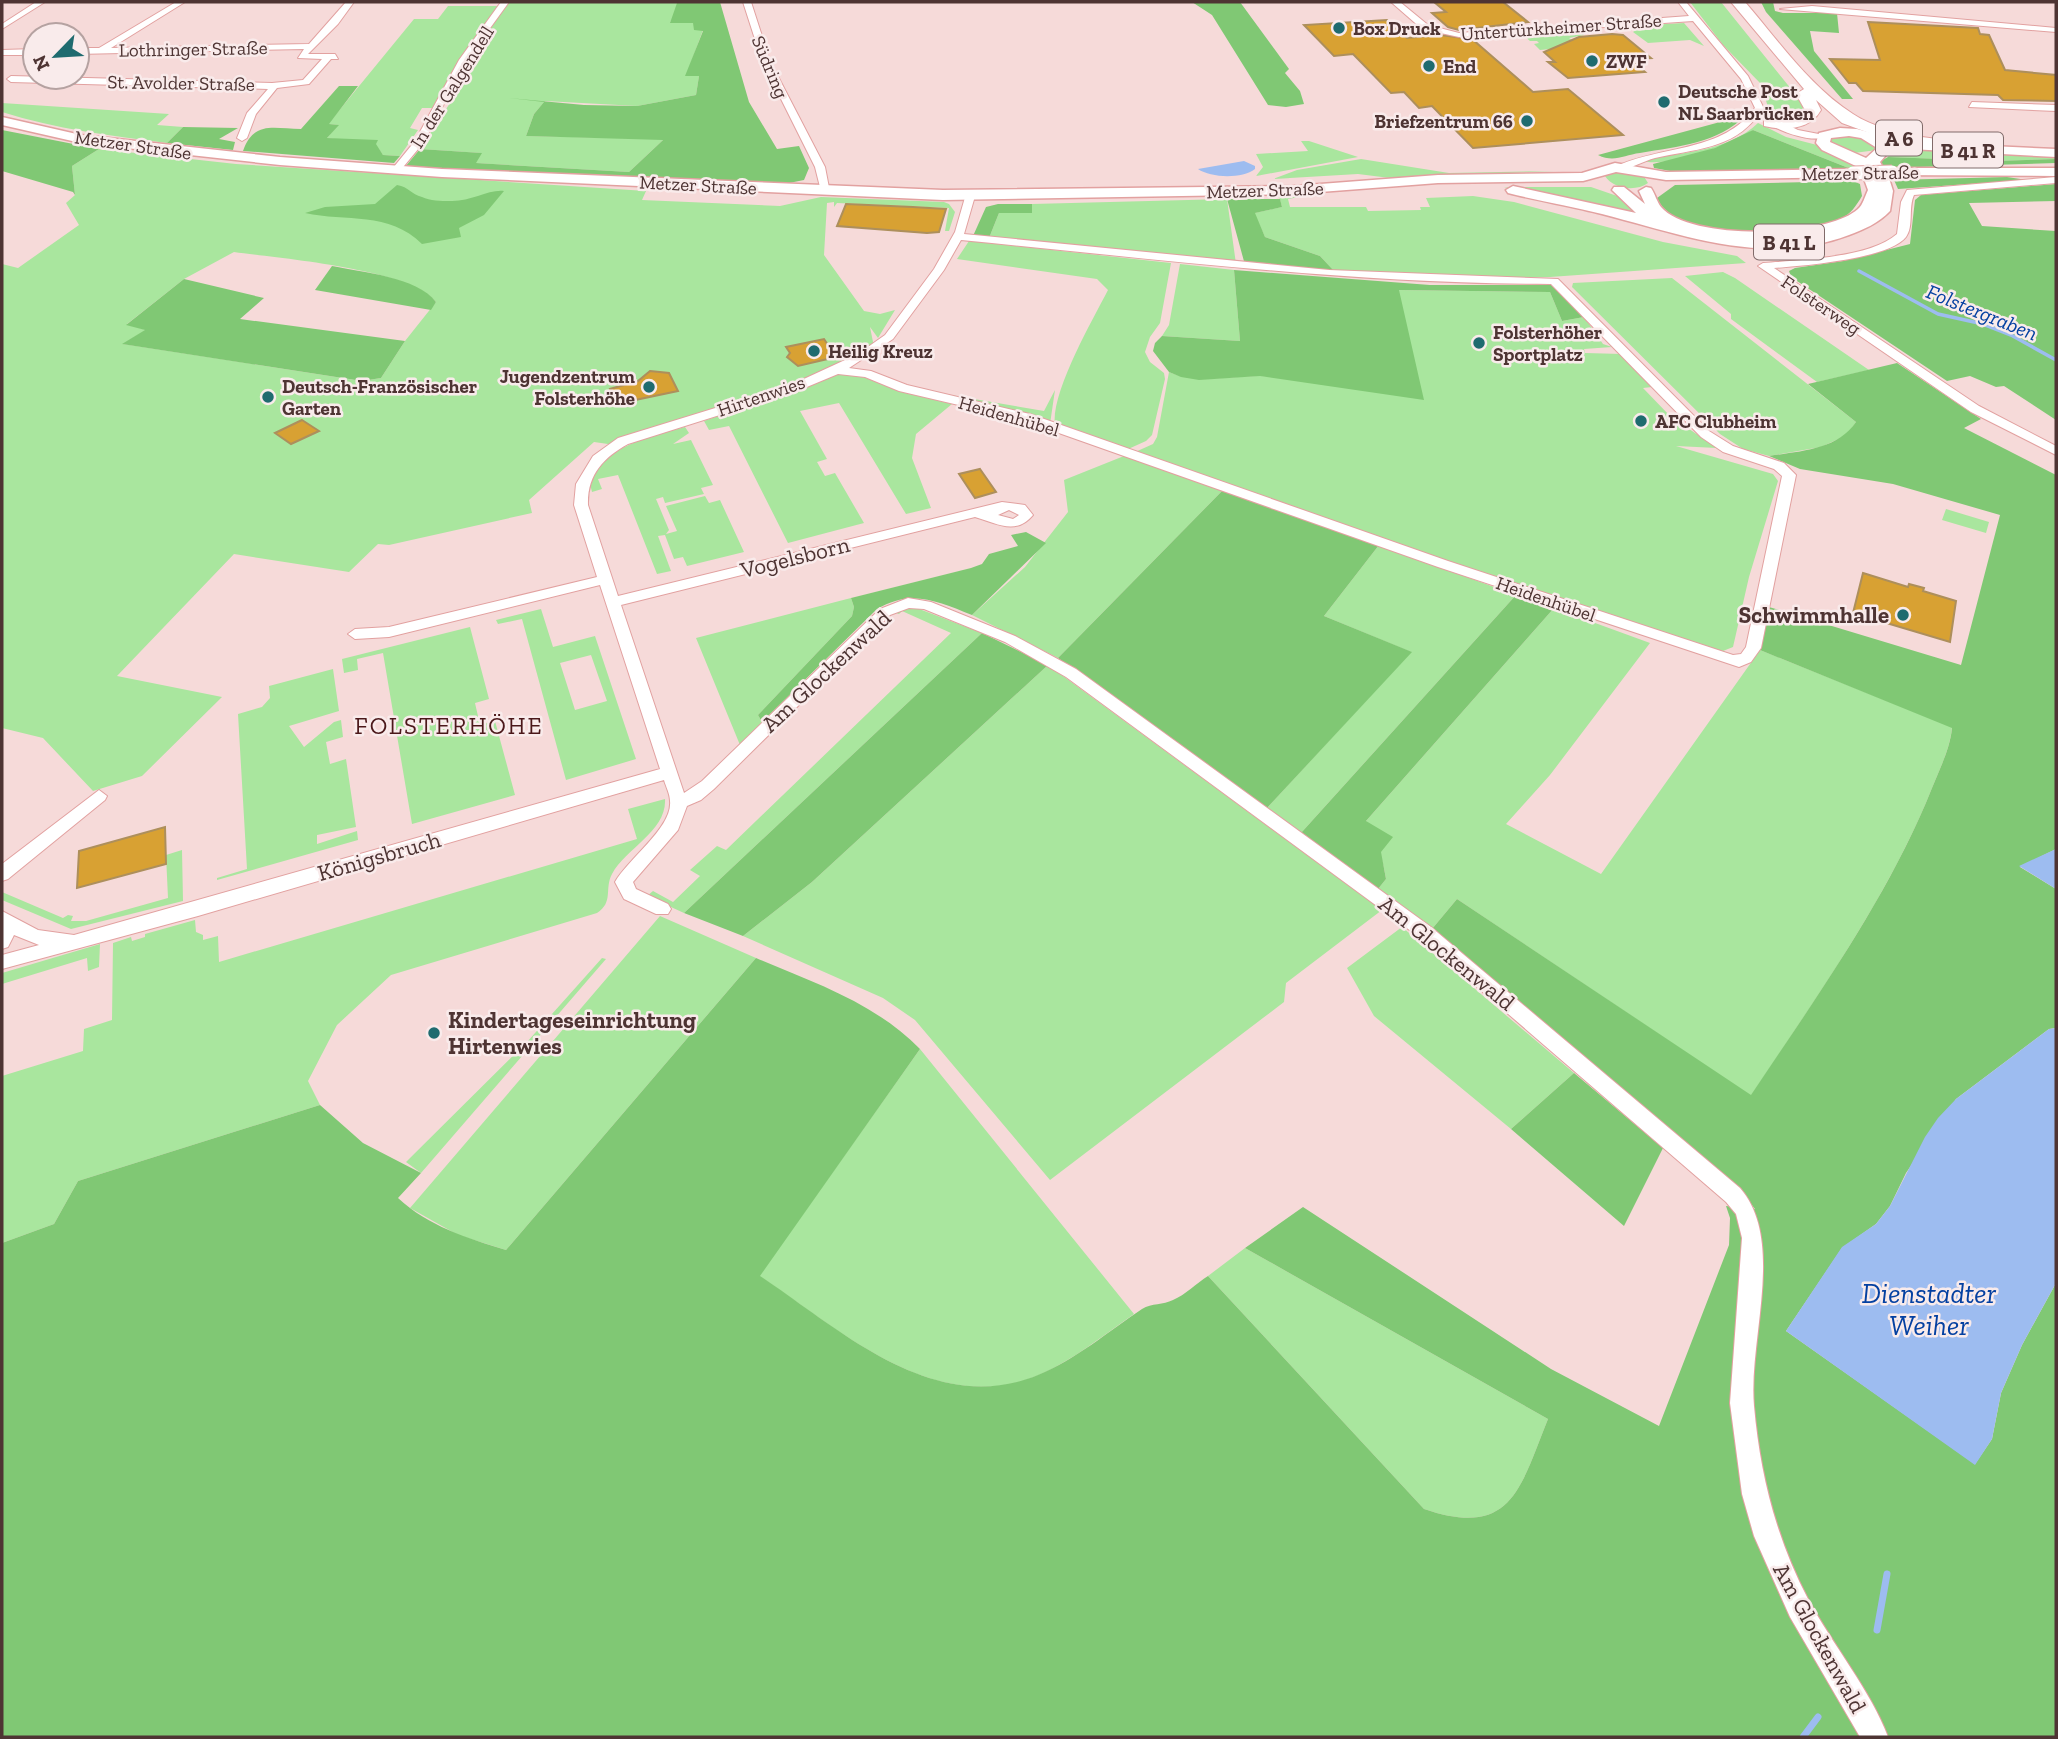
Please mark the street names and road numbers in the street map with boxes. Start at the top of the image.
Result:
street label: Untertürkheimer Straße [1460,9,1662,45]
street label: In der Galgendell [405,22,499,152]
street label: Südring [747,32,794,102]
street label: Lothringer Straße [118,36,268,62]
street label: St. Avolder Straße [107,70,255,96]
road number: A 6 [1876,120,1922,156]
street label: Metzer Straße [73,125,193,165]
road number: B 41 R [1933,132,2003,168]
street label: Metzer Straße [1801,160,1919,186]
street label: Metzer Straße [639,170,757,200]
street label: Metzer Straße [1206,176,1324,204]
road number: B 41 L [1754,224,1824,260]
street label: Folsterweg [1777,270,1866,340]
street label: Hirtenwies [714,370,808,422]
street label: Heidenhübel [956,391,1062,441]
street label: Vogelsborn [736,530,853,584]
street label: Heidenhübel [1493,571,1599,627]
street label: Am Glockenwald [755,604,897,738]
street label: Königsbruch [314,825,444,887]
street label: Am Glockenwald [1373,890,1521,1017]
street label: Am Glockenwald [1767,1558,1873,1718]

